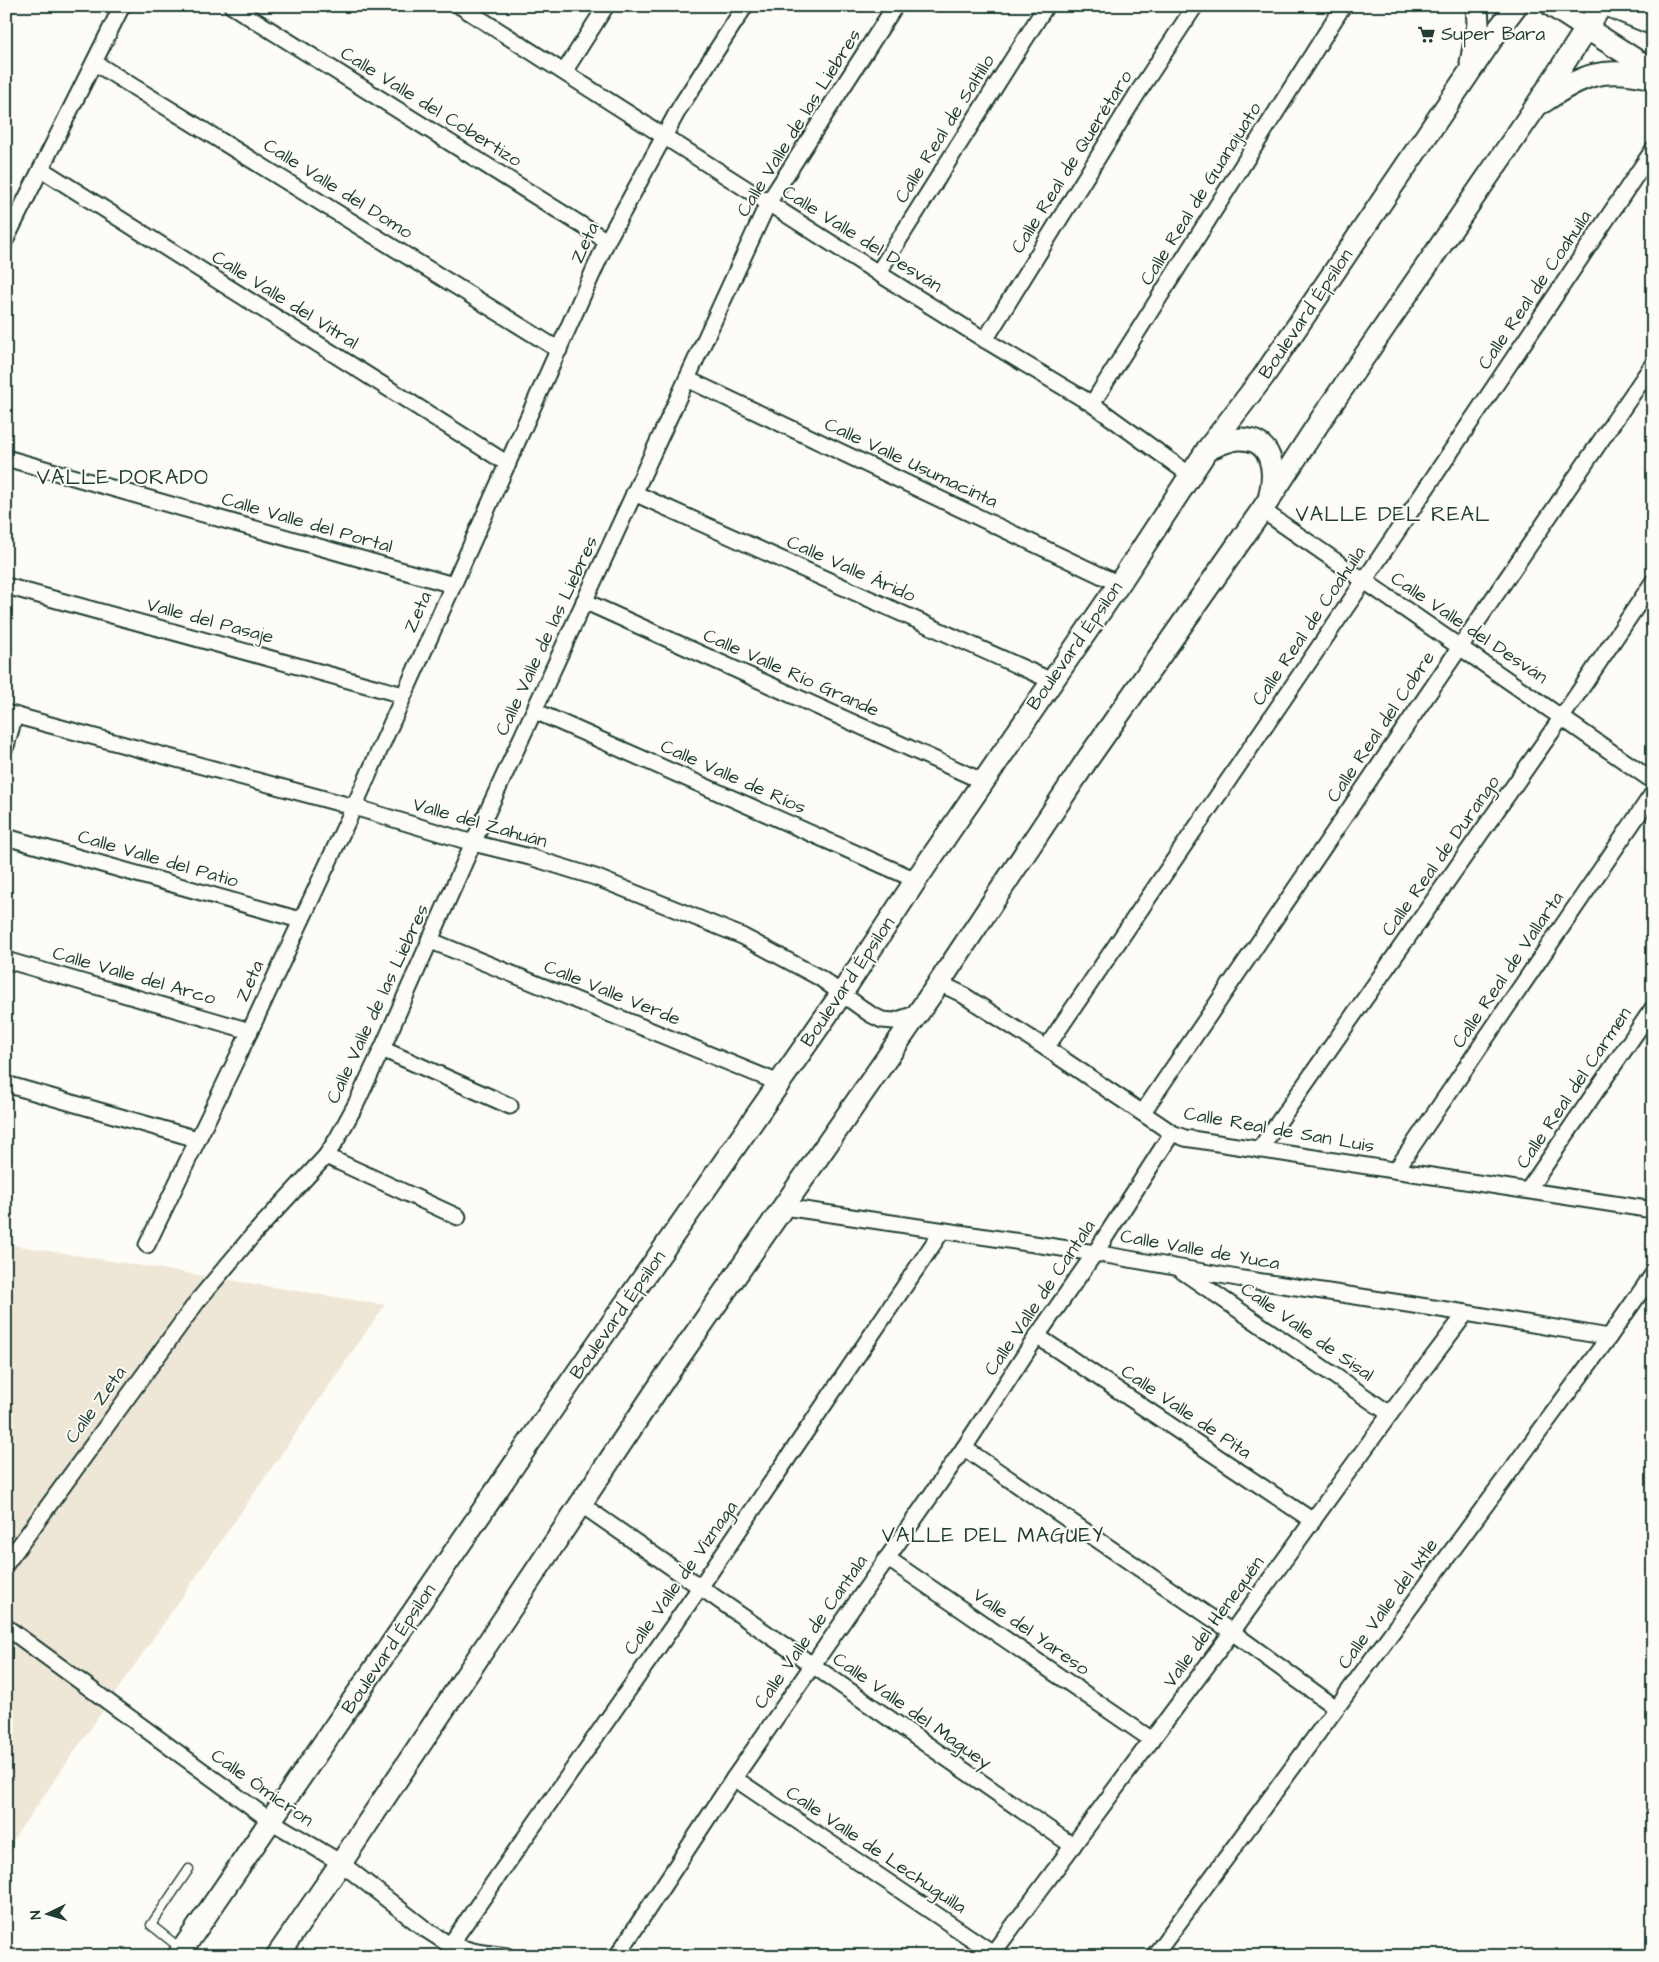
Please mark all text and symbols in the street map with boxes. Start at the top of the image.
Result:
place label: Super Bara [1441,21,1545,48]
street label: Calle Valle de las Liebres [730,24,868,222]
supermarket icon: Super Bara [1417,24,1437,44]
street label: Calle Valle del Cobertizo [335,40,527,174]
street label: Calle Real de Saltillo [888,49,1002,209]
street label: Calle Real de Querétaro [1005,65,1140,259]
street label: Calle Real de Guanajuato [1134,97,1269,291]
street label: Calle Valle del Domo [258,132,418,246]
street label: Calle Valle del Desván [777,179,947,299]
street label: Calle Real de Coahuila [1471,205,1599,375]
street label: Zeta [564,218,606,268]
street label: Boulevard Épsilon [1252,243,1360,385]
street label: Calle Valle del Vitral [206,244,364,356]
street label: Calle Valle Usumacinta [820,411,1002,515]
district label: VALLE DORADO [37,463,209,492]
street label: Calle Valle del Portal [218,486,396,560]
district label: VALLE DEL REAL [1296,500,1490,529]
street label: Calle Valle Árido [782,529,920,610]
street label: Calle Valle de las Liebres [489,532,605,740]
street label: Calle Real de Coahuila [1245,541,1373,711]
street label: Calle Valle del Desván [1385,565,1553,691]
street label: Boulevard Épsilon [1020,576,1130,716]
street label: Zeta [397,587,439,637]
street label: Valle del Pasaje [143,591,277,651]
street label: Calle Valle Río Grande [699,622,883,724]
street label: Calle Real del Cobre [1320,646,1442,808]
street label: Calle Valle de Ríos [656,733,810,821]
street label: Calle Real de Durango [1375,770,1508,942]
street label: Valle del Zahuán [410,791,550,855]
street label: Calle Valle del Patio [74,823,242,895]
street label: Calle Real de Vallarta [1445,886,1571,1054]
street label: Calle Valle de las Liebres [320,900,436,1108]
street label: Boulevard Épsilon [794,911,902,1053]
street label: Calle Valle del Arco [49,940,219,1012]
street label: Calle Valle Verde [540,953,684,1033]
street label: Zeta [229,956,271,1006]
street label: Calle Real del Carmen [1510,1002,1638,1174]
street label: Calle Real de San Luis [1182,1100,1376,1160]
street label: Calle Valle de Cantala [978,1214,1102,1381]
street label: Calle Valle de Yuca [1118,1223,1282,1277]
street label: Boulevard Épsilon [563,1245,673,1385]
street label: Calle Valle de Sisal [1235,1276,1379,1388]
street label: Calle Valle de Pita [1115,1358,1257,1466]
street label: Calle Zeta [59,1361,133,1449]
street label: Calle Valle de Viznaga [617,1495,746,1661]
district label: VALLE DEL MAGUEY [882,1521,1104,1550]
street label: Calle Valle del Ixtle [1331,1533,1445,1675]
street label: Calle Valle de Cantala [748,1549,875,1715]
street label: Valle del Henequén [1157,1551,1271,1693]
street label: Boulevard Épsilon [335,1578,443,1720]
street label: Valle del Yareso [967,1582,1095,1682]
street label: Calle Valle del Maguey [826,1646,997,1777]
street label: Calle Ómicron [205,1743,319,1833]
street label: Calle Valle de Lechuguilla [780,1779,972,1922]
north arrow [22,1890,72,1940]
text: N [26,1910,46,1920]

